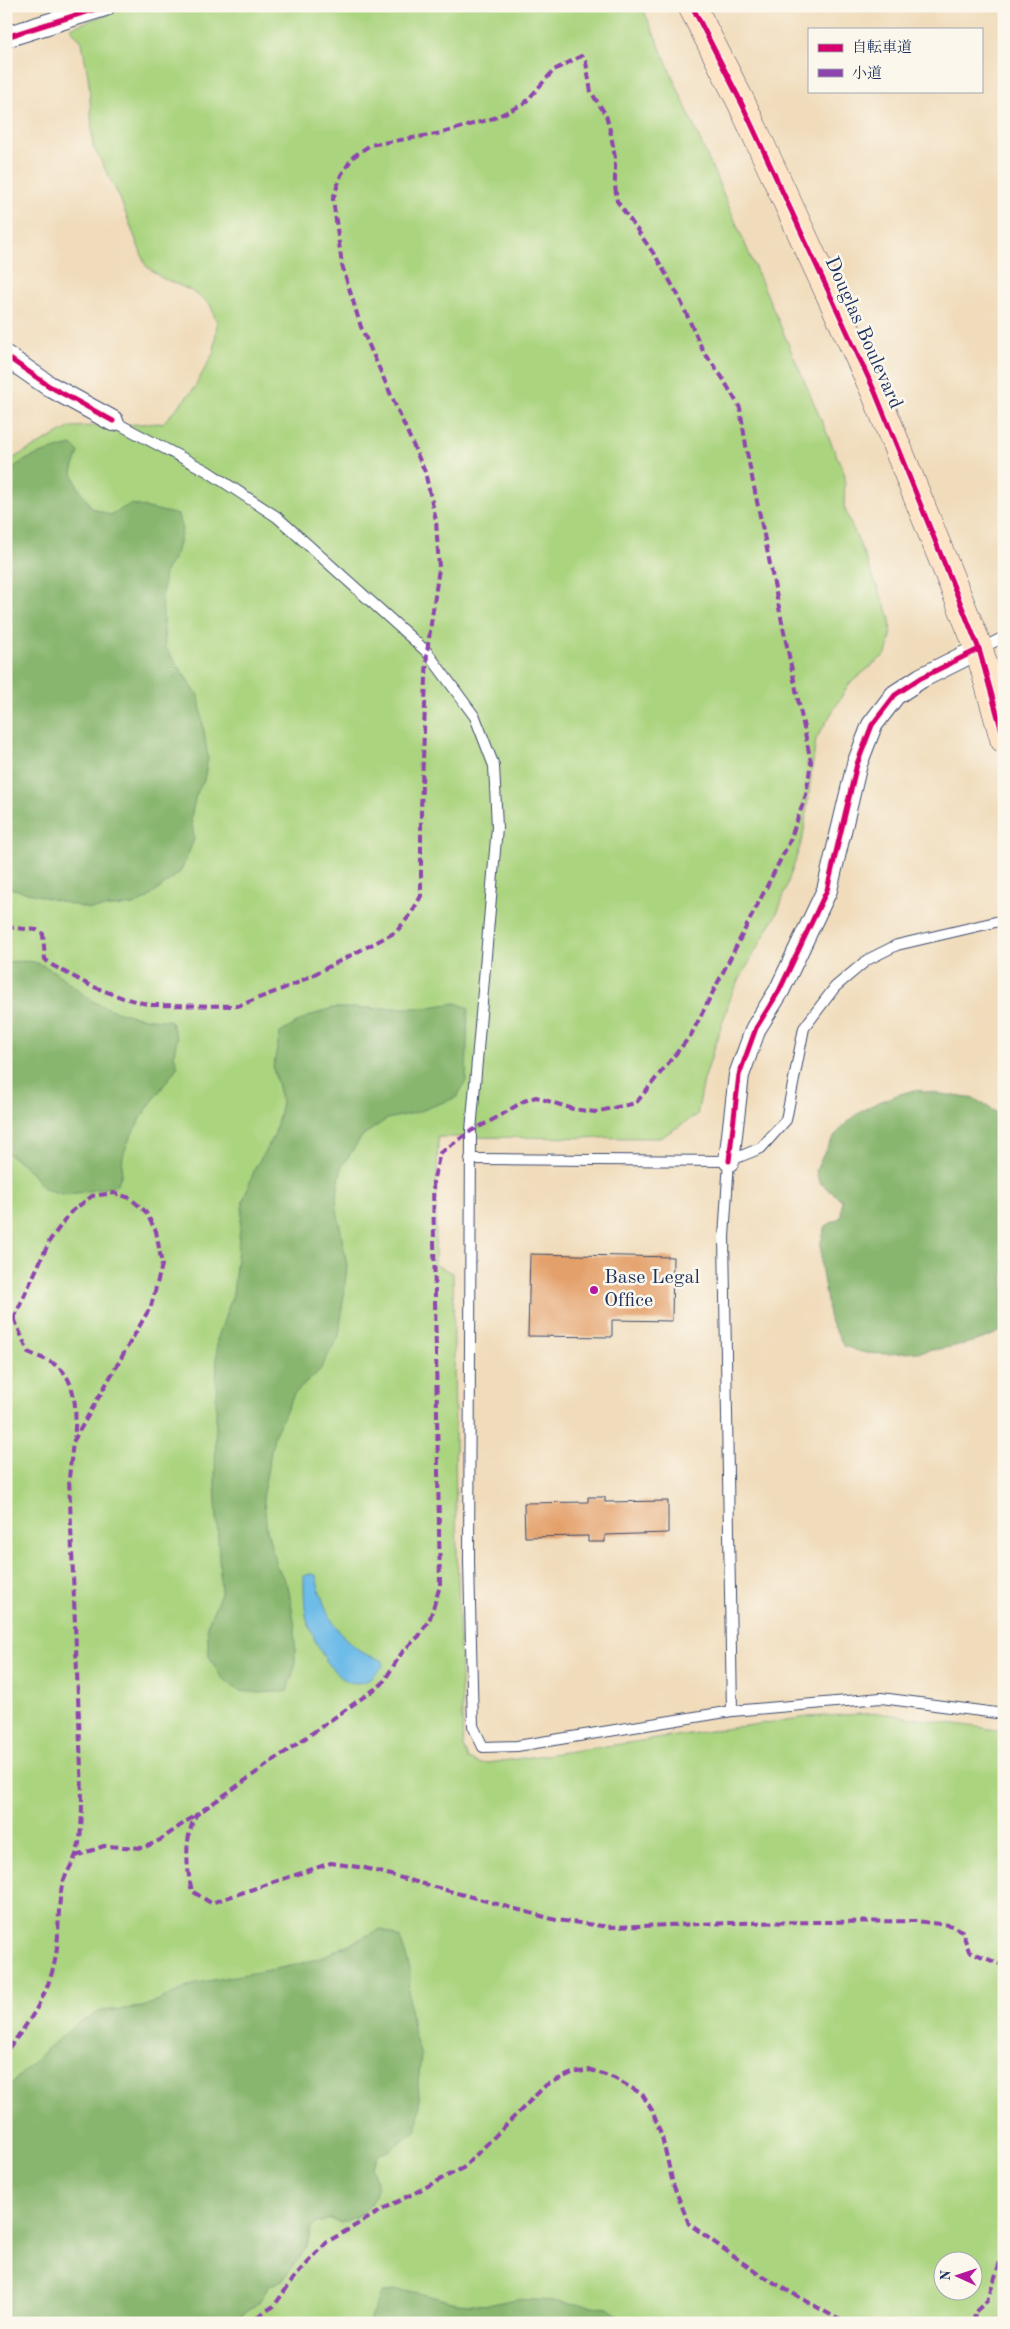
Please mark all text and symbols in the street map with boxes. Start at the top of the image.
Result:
legend [808,28,982,92]
text: 自転車道 [852,39,912,56]
text: 小道 [852,65,882,82]
street label: Douglas Boulevard [821,254,905,412]
place label: Base Legal Office [604,1268,700,1311]
marker: Base Legal Office [588,1284,600,1296]
north arrow [932,2252,982,2302]
text: N [939,2269,953,2281]

